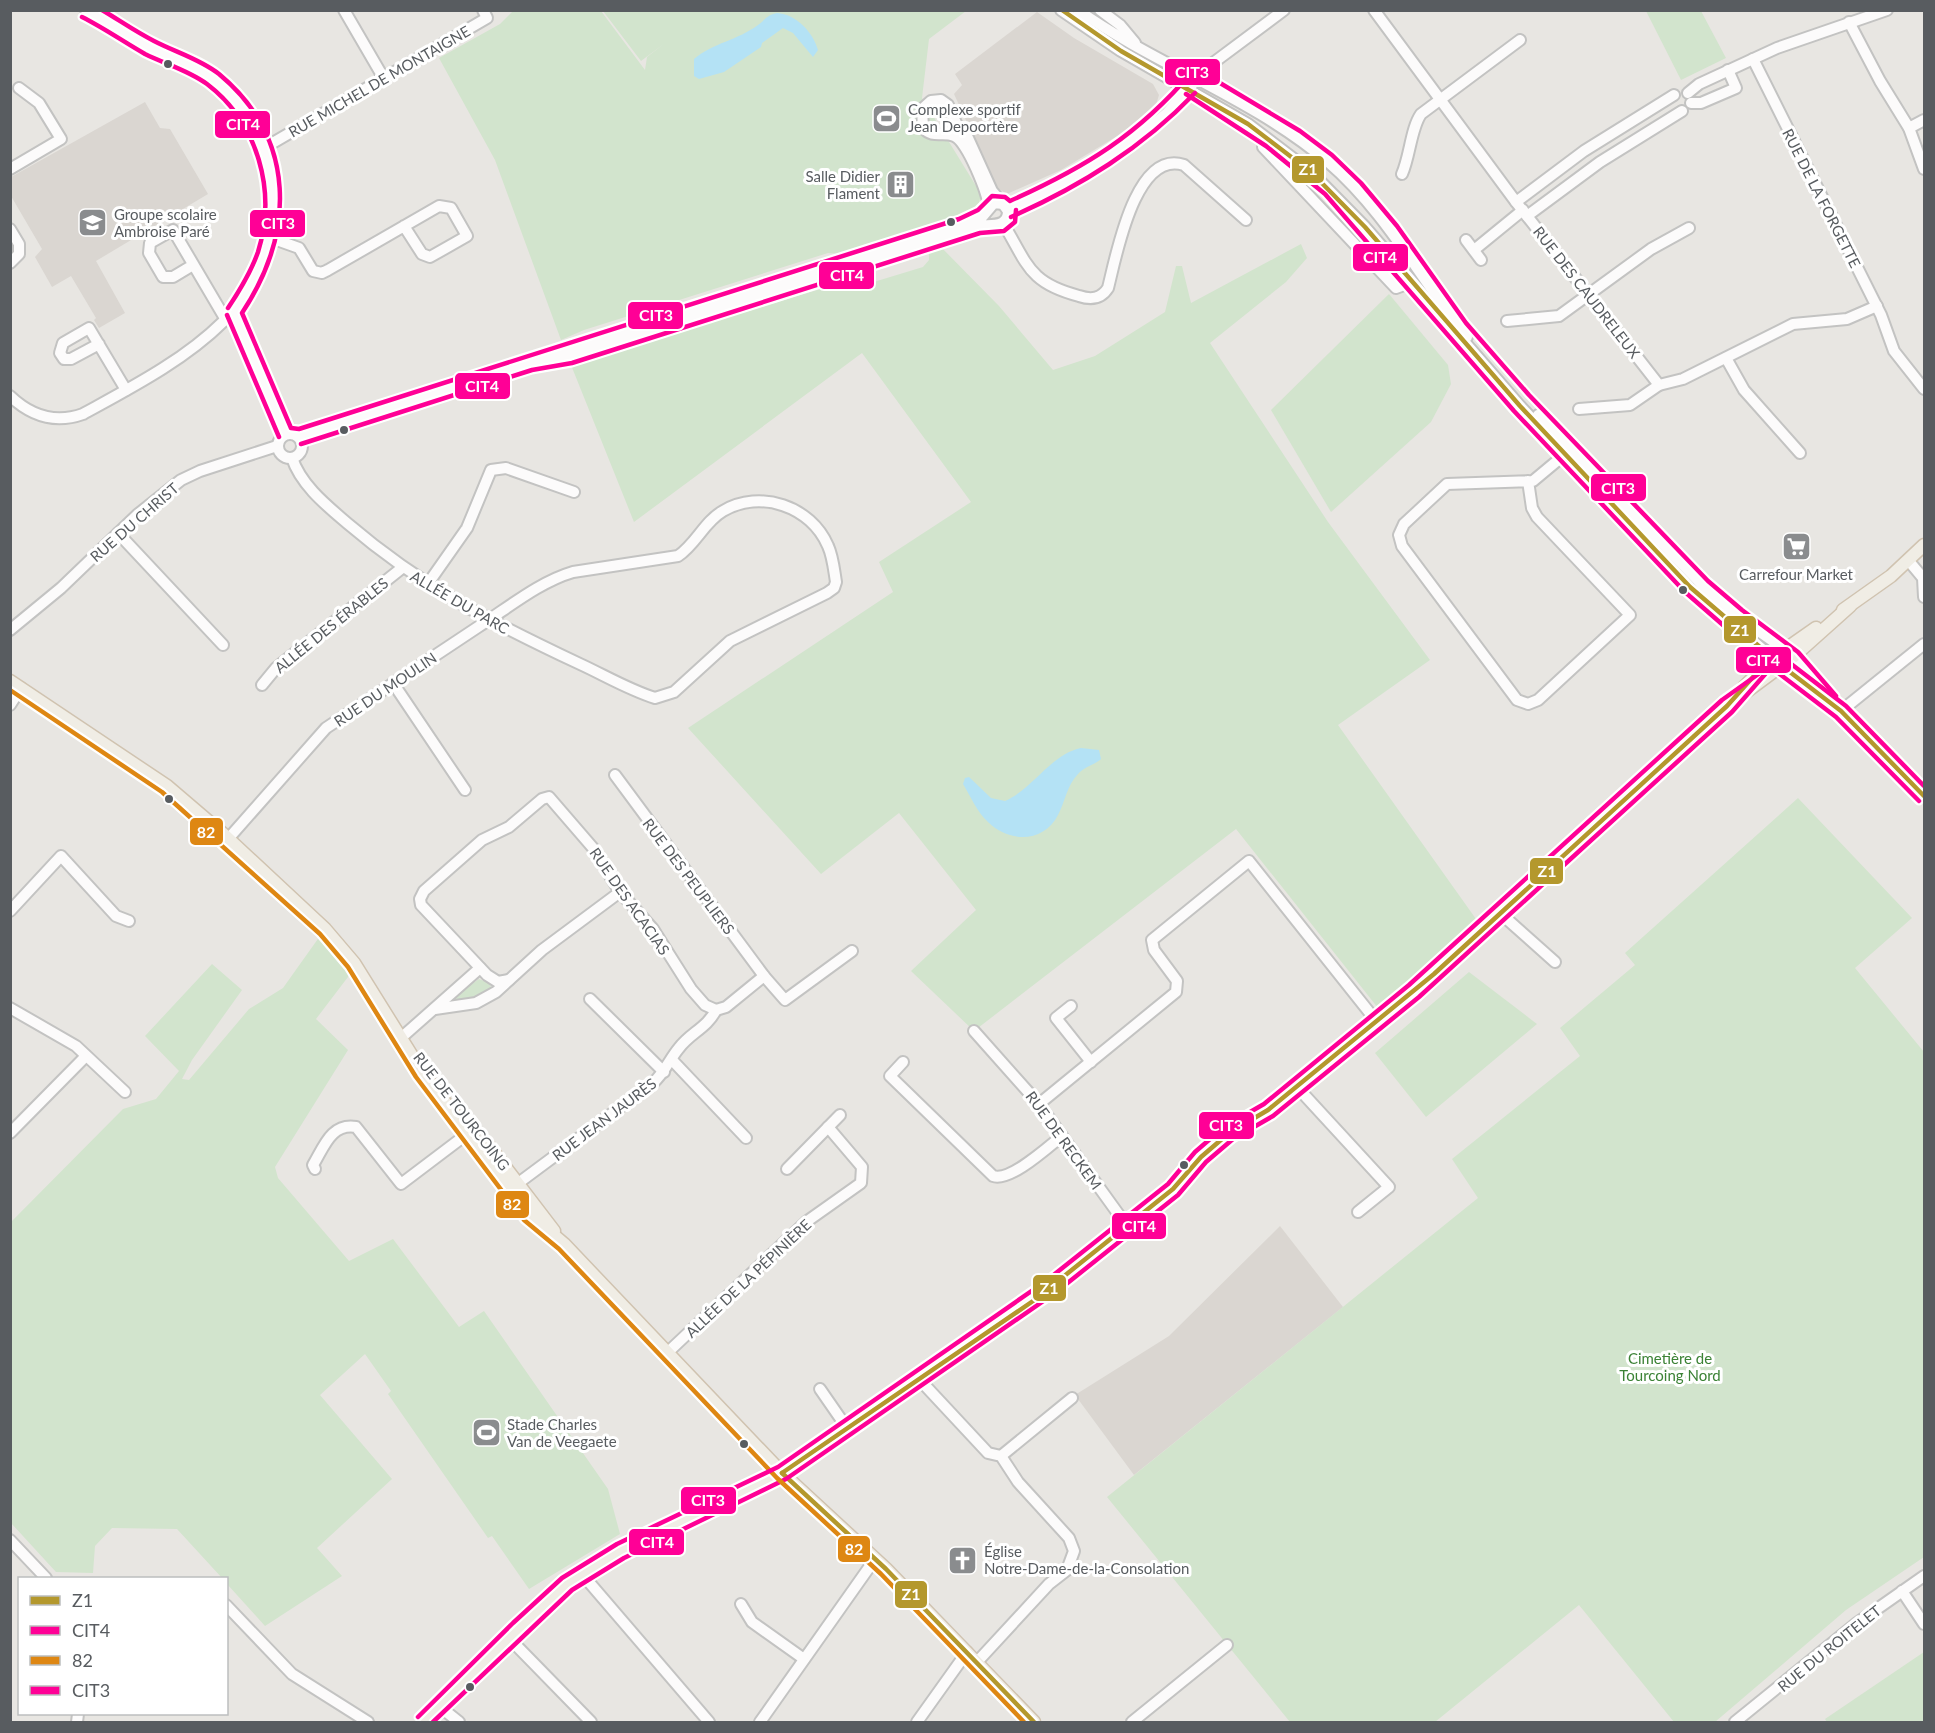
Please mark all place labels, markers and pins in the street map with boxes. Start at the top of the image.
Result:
unlabelled marker [162,58,174,70]
place label: Complexe sportif Jean Depoortère [908,100,1021,135]
sports icon: Complexe sportif Jean Depoortère [871,102,903,134]
place label: Salle Didier Flament [805,167,881,202]
building icon: Salle Didier Flament [885,169,917,201]
place label: Groupe scolaire Ambroise Paré [114,205,217,240]
school or university icon: Groupe scolaire Ambroise Paré [77,207,109,239]
unlabelled marker [945,216,957,228]
unlabelled marker [338,424,350,436]
supermarket icon: Carrefour Market [1780,531,1812,563]
place label: Carrefour Market [1739,565,1854,583]
unlabelled marker [1677,584,1689,596]
unlabelled marker [163,793,175,805]
unlabelled marker [1178,1159,1190,1171]
place label: Stade Charles Van de Veegaete [507,1415,617,1450]
sports icon: Stade Charles Van de Veegaete [470,1417,502,1449]
unlabelled marker [738,1438,750,1450]
place label: Église Notre-Dame-de-la-Consolation [984,1542,1189,1577]
church icon: Église Notre-Dame-de-la-Consolation [947,1544,979,1576]
unlabelled marker [464,1681,476,1693]

